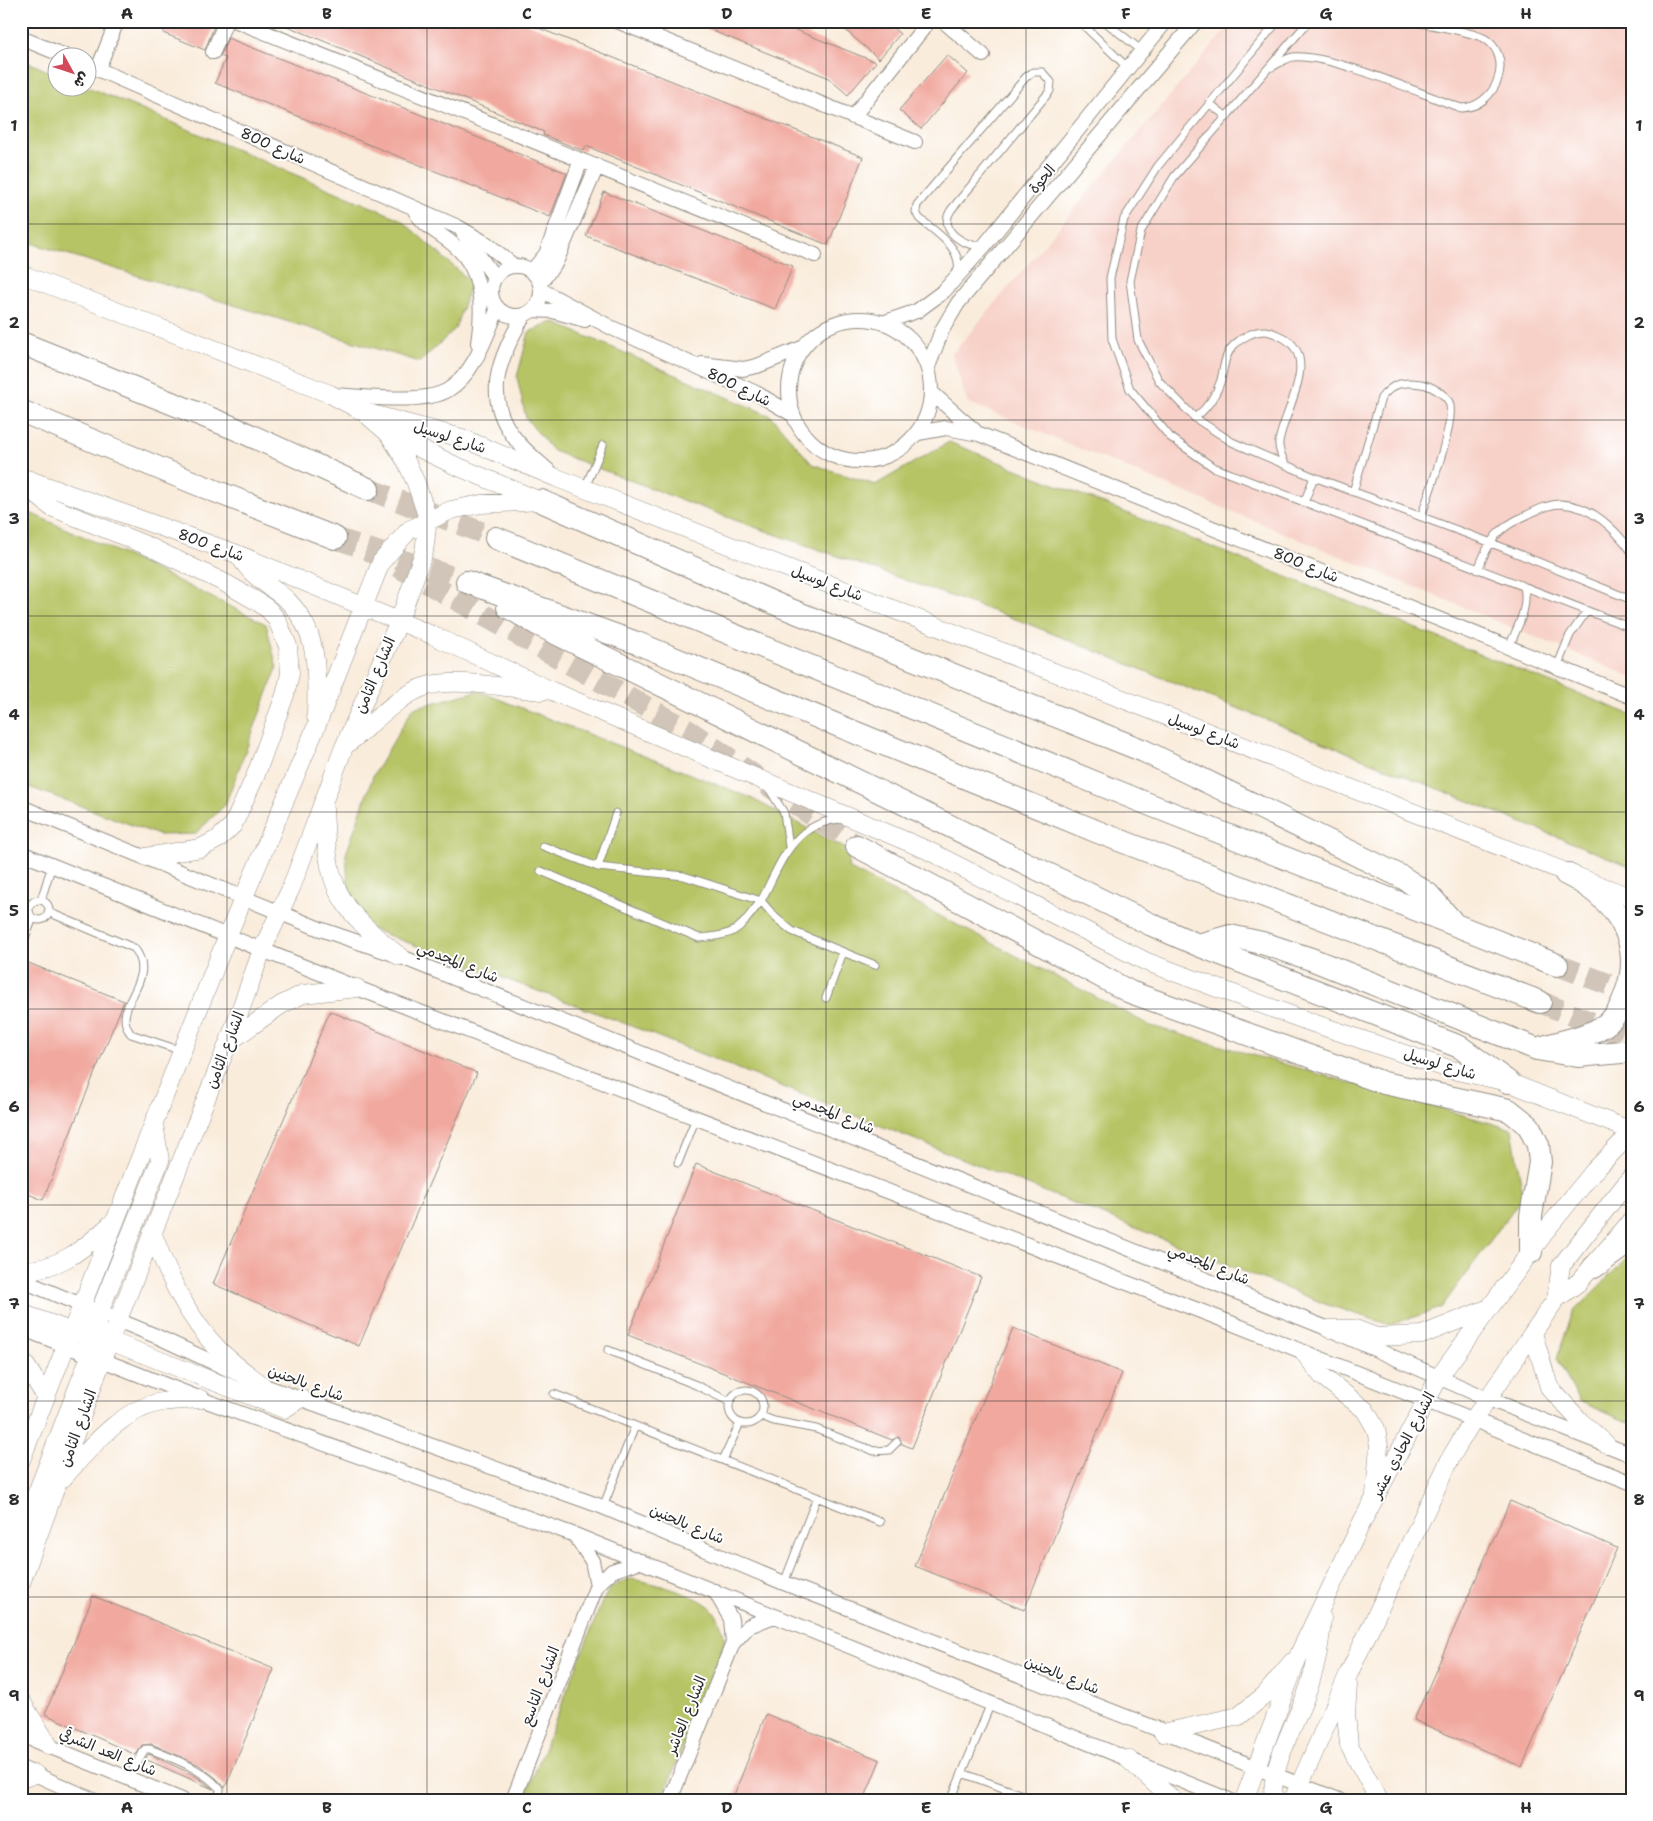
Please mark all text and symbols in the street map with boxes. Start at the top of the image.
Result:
text: A [121,3,133,24]
text: B [322,3,332,24]
text: C [522,3,532,24]
text: D [721,3,733,24]
text: E [921,3,931,24]
text: F [1121,3,1131,24]
text: G [1320,3,1333,24]
text: H [1520,3,1532,24]
north arrow [48,48,98,98]
text: ش [70,69,94,92]
text: 1 [10,115,18,136]
text: 1 [1635,115,1643,136]
street label: شارع 800 [238,123,308,169]
street label: الحوة [1024,160,1060,198]
text: 2 [8,312,20,333]
text: 2 [1633,312,1645,333]
street label: شارع 800 [704,363,774,411]
street label: شارع لوسيل [411,416,489,458]
text: 3 [8,508,20,529]
text: 3 [1633,508,1645,529]
street label: شارع 800 [175,524,247,566]
street label: شارع 800 [1270,543,1342,587]
street label: شارع لوسيل [788,560,866,606]
street label: الشارع الثامن [350,634,400,716]
text: 4 [8,704,20,725]
text: 4 [1633,704,1645,725]
street label: شارع لوسيل [1165,708,1243,754]
text: 5 [9,900,19,921]
text: 5 [1634,900,1644,921]
street label: شارع المجدمي [413,937,502,990]
street label: الشارع الثامن [201,1008,249,1092]
street label: شارع لوسيل [1401,1043,1479,1085]
street label: شارع المجدمي [789,1088,878,1141]
text: 6 [8,1096,20,1117]
text: 6 [1633,1096,1645,1117]
street label: شارع المجدمي [1164,1239,1253,1292]
text: 7 [8,1293,20,1314]
text: 7 [1633,1293,1645,1314]
street label: شارع بالحنين [265,1360,347,1406]
street label: الشارع الثامن [55,1386,101,1470]
street label: الشارع الحادي عشر [1365,1388,1440,1504]
text: 8 [8,1489,20,1510]
text: 8 [1633,1489,1645,1510]
street label: شارع بالحنين [647,1499,727,1549]
street label: الشارع التاسع [516,1644,565,1729]
street label: شارع بالحنين [1022,1651,1102,1699]
street label: الشارع العاشر [660,1673,711,1759]
text: 9 [8,1685,20,1706]
text: 9 [1633,1685,1645,1706]
street label: شارع العد الشرقي [56,1722,160,1781]
text: A [121,1797,133,1818]
text: B [322,1797,332,1818]
text: C [522,1797,532,1818]
text: D [721,1797,733,1818]
text: E [921,1797,931,1818]
text: F [1121,1797,1131,1818]
text: G [1320,1797,1333,1818]
text: H [1520,1797,1532,1818]

